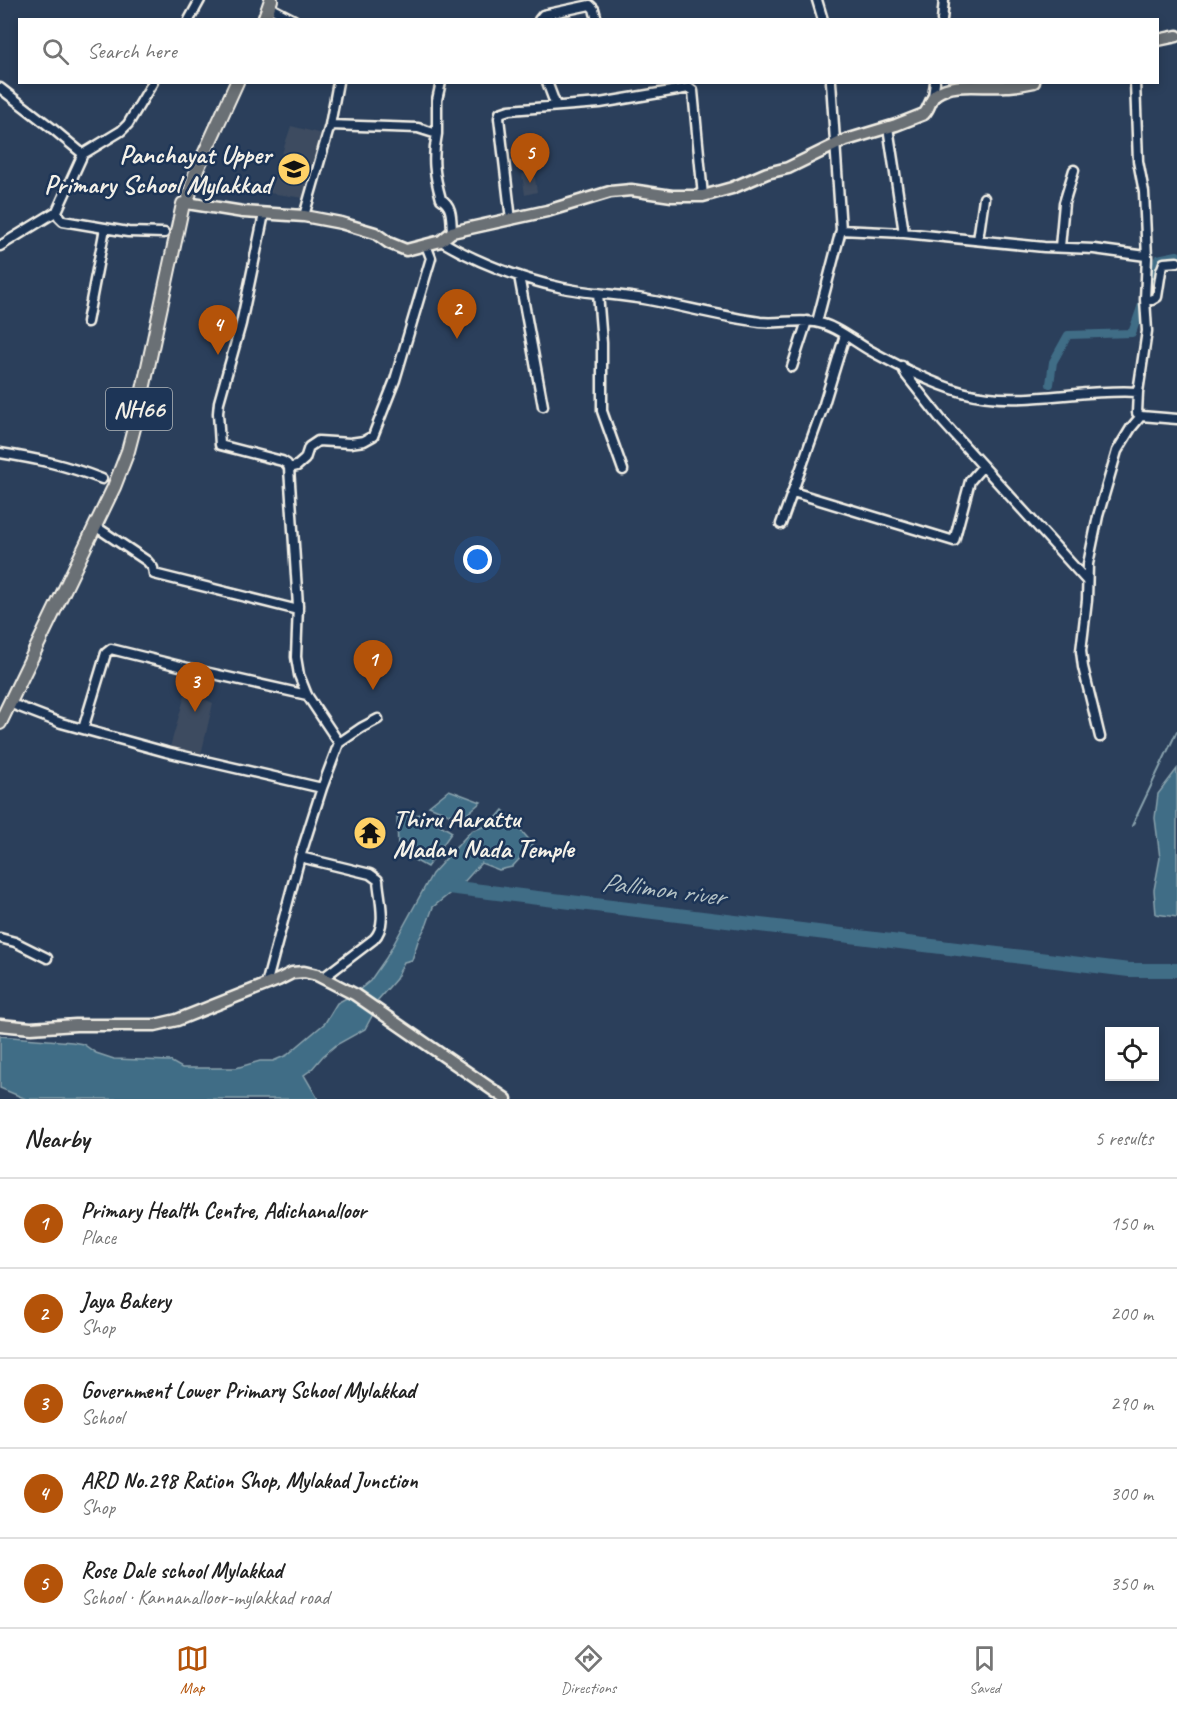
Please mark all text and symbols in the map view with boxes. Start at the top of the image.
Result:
search box [18,18,1159,84]
icon: search [39,35,72,68]
text: Search here [87,37,177,65]
pin: 5 [510,134,550,183]
place label: Panchayat Upper Primary School Mylakkad [44,138,276,201]
school or university icon: Panchayat Upper Primary School Mylakkad [276,151,312,187]
pin: 2 [438,290,476,339]
pin: 4 [198,306,238,355]
road number: NH66 [106,388,172,430]
your location [463,545,492,574]
pin: 1 [354,640,392,690]
pin: 3 [176,662,214,712]
place label: Thiru Aarattu Madan Nada Temple [393,802,576,865]
temple icon: Thiru Aarattu Madan Nada Temple [352,815,388,851]
water label: Pallimon river [600,865,731,914]
map controls [1105,1027,1159,1081]
button: locate [1105,1027,1159,1081]
text: Nearby [24,1122,89,1155]
text: 5 results [1094,1126,1153,1151]
text: Primary Health Centre, Adichanalloor [81,1197,366,1225]
text: 1 [39,1211,48,1236]
text: 150 m [1110,1211,1153,1236]
text: Place [81,1225,116,1250]
text: Jaya Bakery [81,1287,171,1315]
text: 2 [39,1301,48,1326]
text: 200 m [1110,1301,1153,1326]
text: Shop [81,1315,115,1340]
text: Government Lower Primary School Mylakkad [81,1377,415,1405]
text: 3 [39,1391,48,1416]
text: 290 m [1110,1391,1153,1416]
text: School [81,1405,124,1430]
text: ARD No.298 Ration Shop, Mylakad Junction [81,1467,418,1495]
text: 4 [39,1481,48,1506]
text: 300 m [1110,1481,1153,1506]
text: Shop [81,1495,115,1520]
text: Rose Dale school Mylakkad [81,1557,282,1585]
text: 5 [39,1571,48,1596]
text: 350 m [1110,1571,1153,1596]
text: School · Kannanalloor-mylakkad road [81,1585,329,1610]
tab: Map [176,1642,209,1698]
tab: Directions [561,1642,616,1698]
tab: Saved [968,1642,1001,1698]

